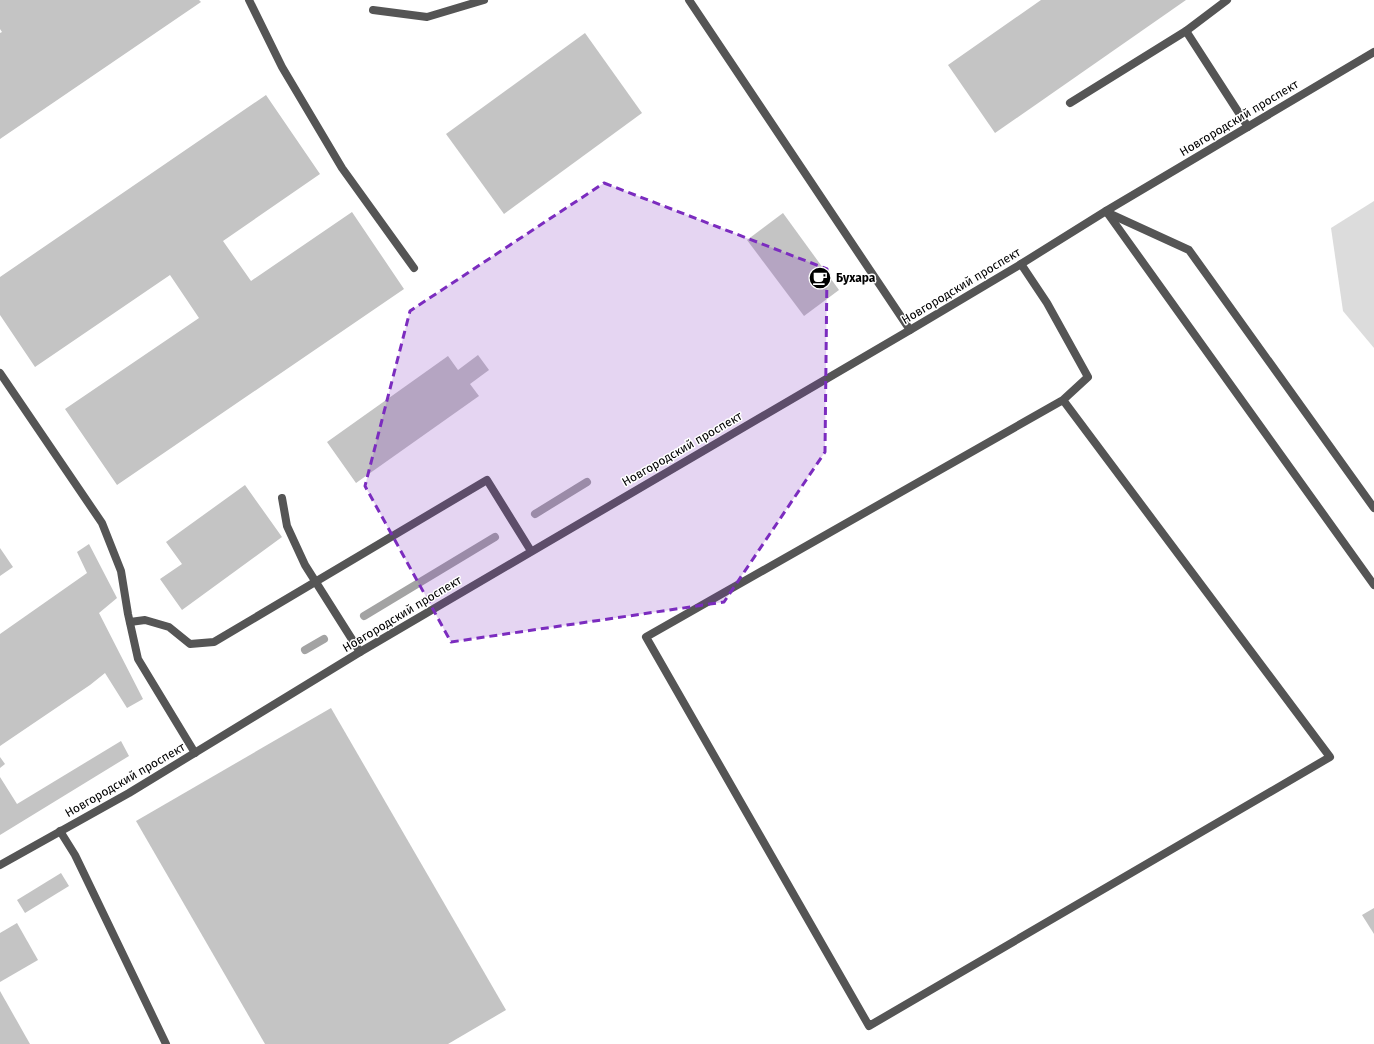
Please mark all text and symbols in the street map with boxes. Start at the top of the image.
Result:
street label: Новгородский проспект [1177,77,1301,159]
street label: Новгородский проспект [899,245,1023,327]
cafe icon: Бухара [807,265,833,291]
place label: Бухара [836,271,876,285]
street label: Новгородский проспект [620,409,745,489]
street label: Новгородский проспект [340,573,464,655]
street label: Новгородский проспект [63,740,188,820]

